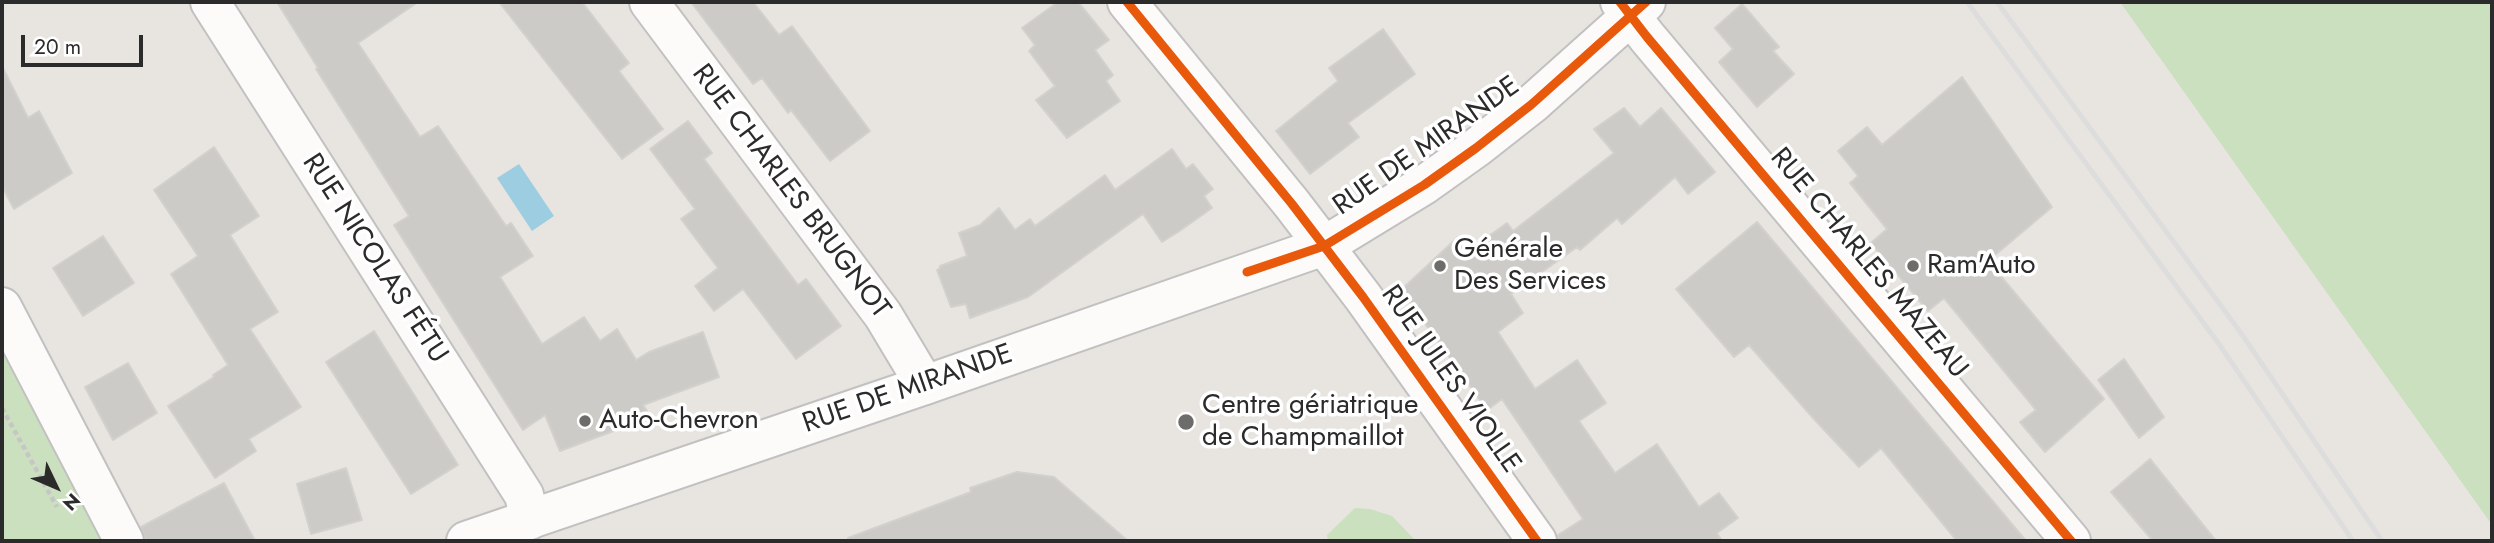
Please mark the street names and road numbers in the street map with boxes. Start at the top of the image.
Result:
street label: RUE CHARLES BRUGNOT [684,59,896,325]
street label: RUE DE MIRANDE [1327,70,1527,224]
street label: RUE CHARLES MAZEAU [1762,142,1974,386]
street label: RUE NICOLAS FÉTU [294,148,454,370]
street label: RUE JULES VIOLLE [1373,280,1527,480]
street label: RUE DE MIRANDE [799,338,1017,442]

